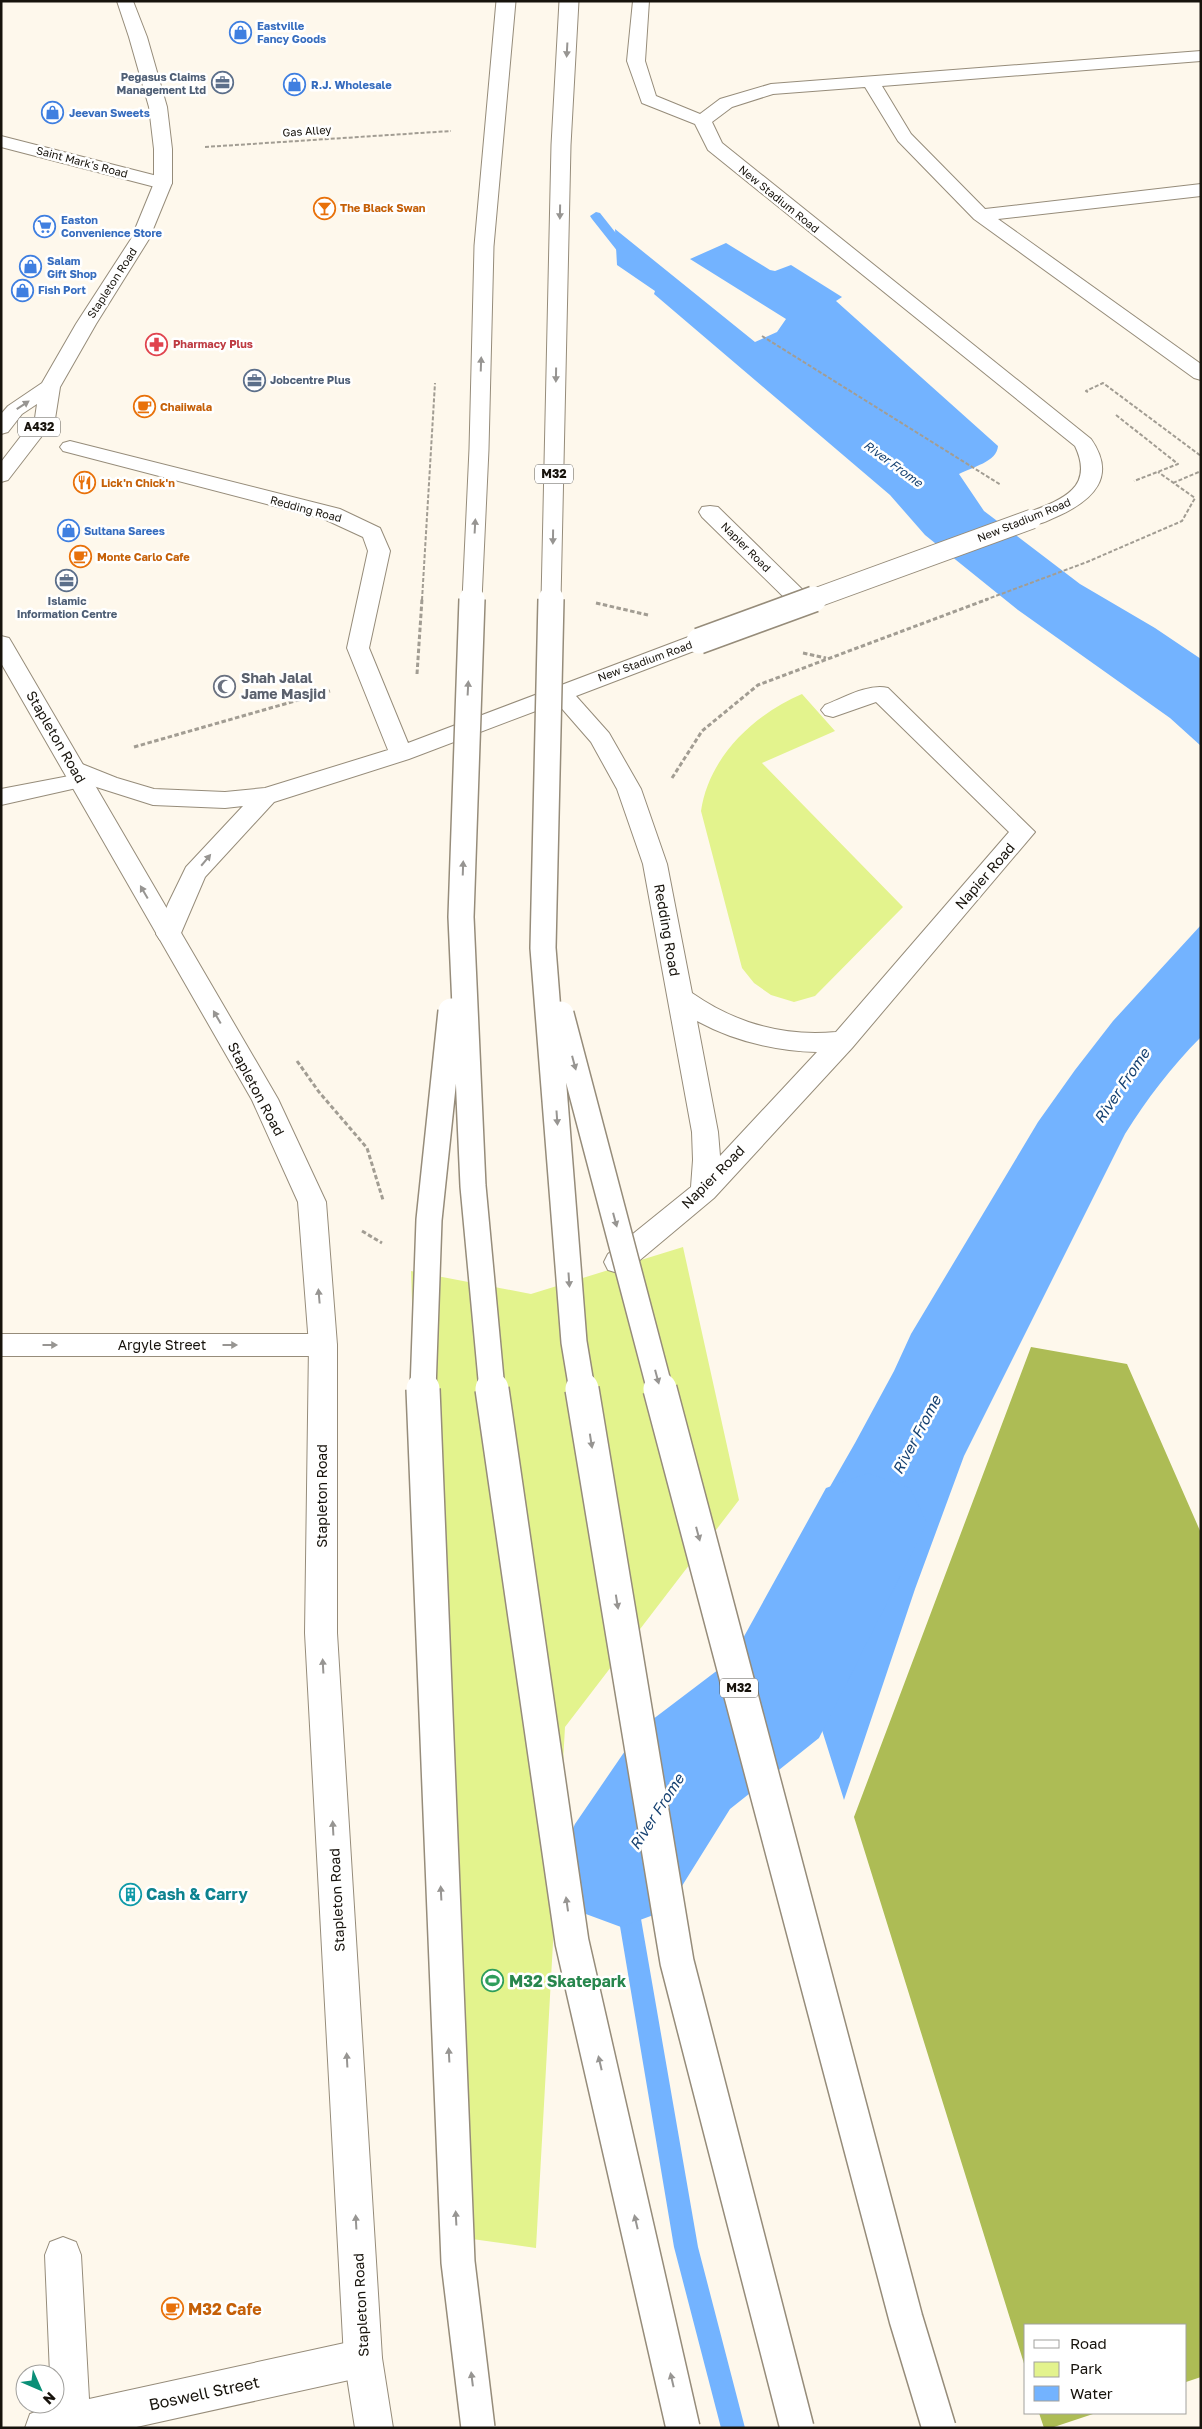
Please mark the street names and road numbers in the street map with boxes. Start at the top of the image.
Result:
street label: Gas Alley [282,122,332,139]
street label: Saint Mark's Road [35,143,129,180]
street label: New Stadium Road [737,162,822,235]
street label: Stapleton Road [84,245,139,320]
road number: A432 [18,418,60,437]
road number: M32 [535,464,573,484]
street label: Redding Road [269,493,343,524]
street label: New Stadium Road [975,495,1072,544]
street label: Napier Road [719,519,774,574]
street label: New Stadium Road [596,637,694,684]
street label: Stapleton Road [23,688,90,786]
street label: Napier Road [951,839,1018,912]
street label: Redding Road [651,882,684,977]
street label: Stapleton Road [225,1039,288,1139]
street label: Napier Road [678,1142,748,1212]
street label: Argyle Street [118,1336,206,1353]
street label: Stapleton Road [313,1444,330,1548]
road number: M32 [720,1679,758,1698]
street label: Stapleton Road [325,1848,348,1952]
street label: Stapleton Road [349,2253,372,2357]
street label: Boswell Street [147,2372,261,2414]

